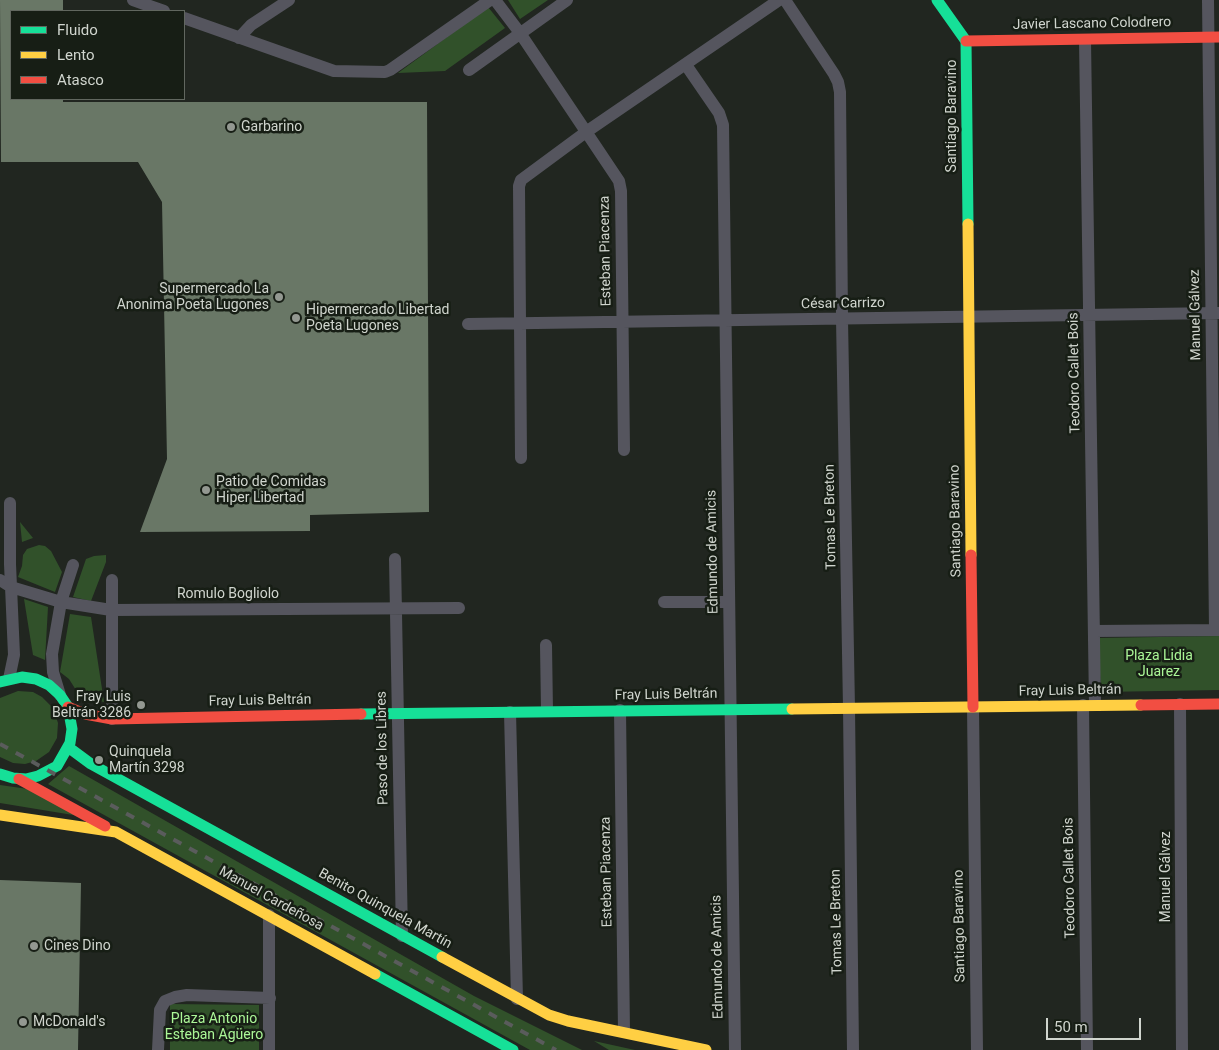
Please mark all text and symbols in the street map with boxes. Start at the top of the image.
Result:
legend [10,10,185,100]
street label: Javier Lascano Colodrero [1013,14,1171,34]
text: Fluido [57,21,98,39]
text: Lento [57,46,95,64]
street label: Santiago Baravino [944,60,960,172]
text: Atasco [57,71,104,89]
place label: Garbarino [241,119,302,135]
marker: Garbarino [225,121,237,133]
street label: Esteban Piacenza [597,195,615,307]
street label: Manuel Gálvez [1187,269,1205,361]
place label: Supermercado La Anonima Poeta Lugones [117,281,269,314]
marker: Supermercado La Anonima Poeta Lugones [273,291,285,303]
street label: César Carrizo [801,295,885,313]
place label: Hipermercado Libertad Poeta Lugones [306,302,449,334]
marker: Hipermercado Libertad Poeta Lugones [290,312,302,324]
street label: Teodoro Callet Bois [1066,312,1084,434]
street label: Tomas Le Breton [822,464,840,570]
street label: Santiago Baravino [947,464,965,578]
place label: Patio de Comidas Hiper Libertad [216,474,326,507]
marker: Patio de Comidas Hiper Libertad [200,484,212,496]
street label: Edmundo de Amicis [704,490,722,614]
street label: Romulo Bogliolo [177,586,279,602]
park label: Plaza Lidia Juarez [1125,648,1193,680]
street label: Fray Luis Beltrán [1019,682,1121,700]
street label: Fray Luis Beltrán [615,686,717,704]
place label: Fray Luis Beltrán 3286 [52,689,131,722]
street label: Paso de los Libres [374,691,392,805]
street label: Fray Luis Beltrán [209,692,311,710]
marker: Fray Luis Beltrán 3286 [135,699,147,711]
place label: Quinquela Martín 3298 [109,744,185,776]
marker: Quinquela Martín 3298 [93,754,105,766]
street label: Esteban Piacenza [598,816,616,928]
street label: Teodoro Callet Bois [1061,817,1079,939]
street label: Manuel Gálvez [1158,831,1174,923]
street label: Manuel Cardeñosa [216,863,326,935]
street label: Benito Quinquela Martín [315,865,455,953]
street label: Tomas Le Breton [828,869,846,975]
street label: Santiago Baravino [951,869,969,983]
street label: Edmundo de Amicis [709,895,727,1019]
place label: Cines Dino [44,938,111,954]
marker: Cines Dino [28,940,40,952]
scale bar [1049,1008,1144,1040]
park label: Plaza Antonio Esteban Agüero [165,1011,263,1044]
place label: McDonald's [33,1014,105,1030]
marker: McDonald's [17,1016,29,1028]
text: 50 m [1054,1018,1088,1036]

